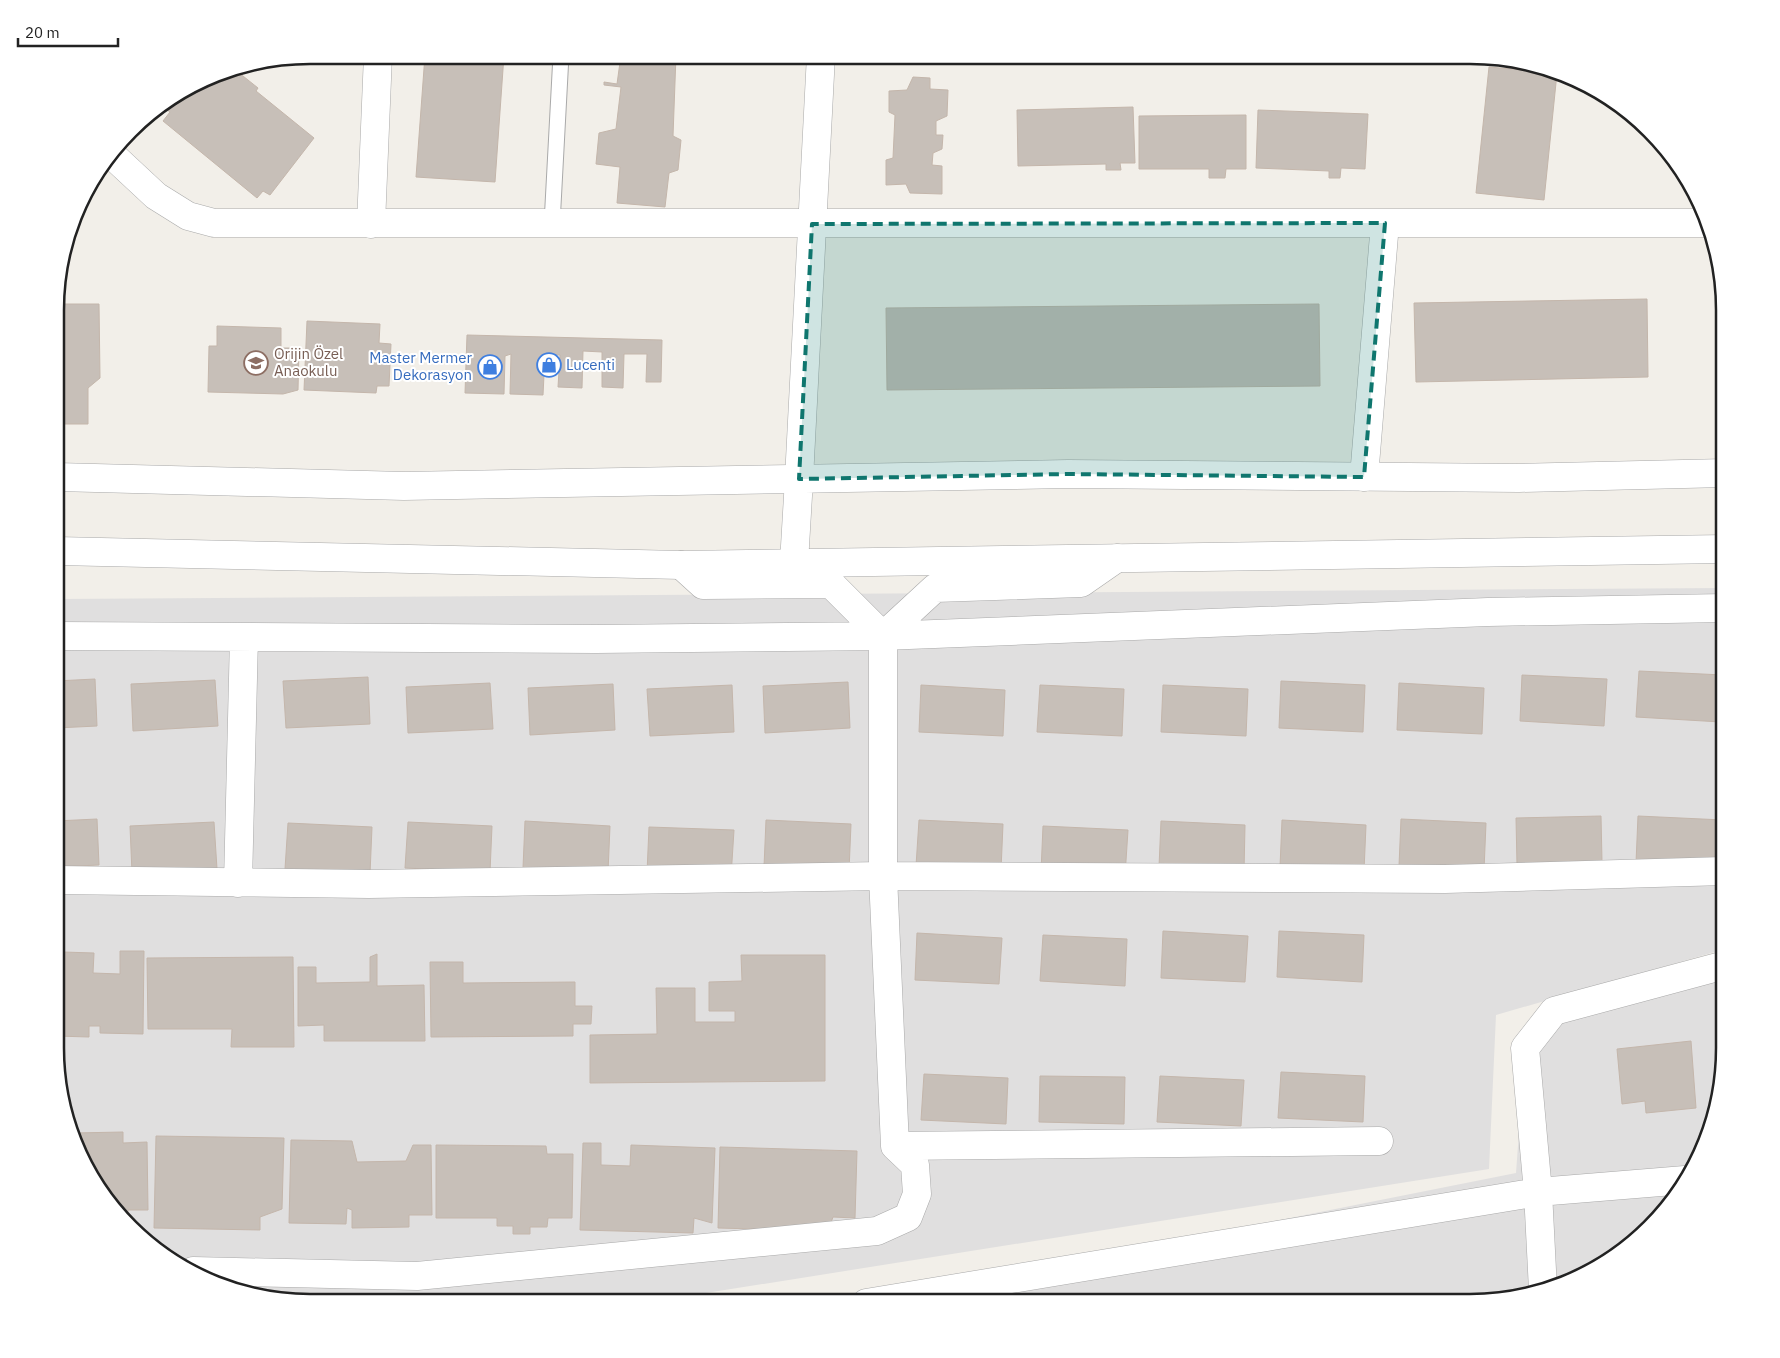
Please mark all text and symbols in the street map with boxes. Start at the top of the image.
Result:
scale bar [18,15,118,47]
text: 20 m [25,23,60,42]
place label: Orijin Özel Anaokulu [274,344,343,380]
place label: Master Mermer Dekorasyon [369,348,472,384]
school or university icon: Orijin Özel Anaokulu [243,350,269,376]
shop icon: Lucenti [536,352,562,378]
shop icon: Master Mermer Dekorasyon [477,354,503,380]
place label: Lucenti [566,355,615,374]

